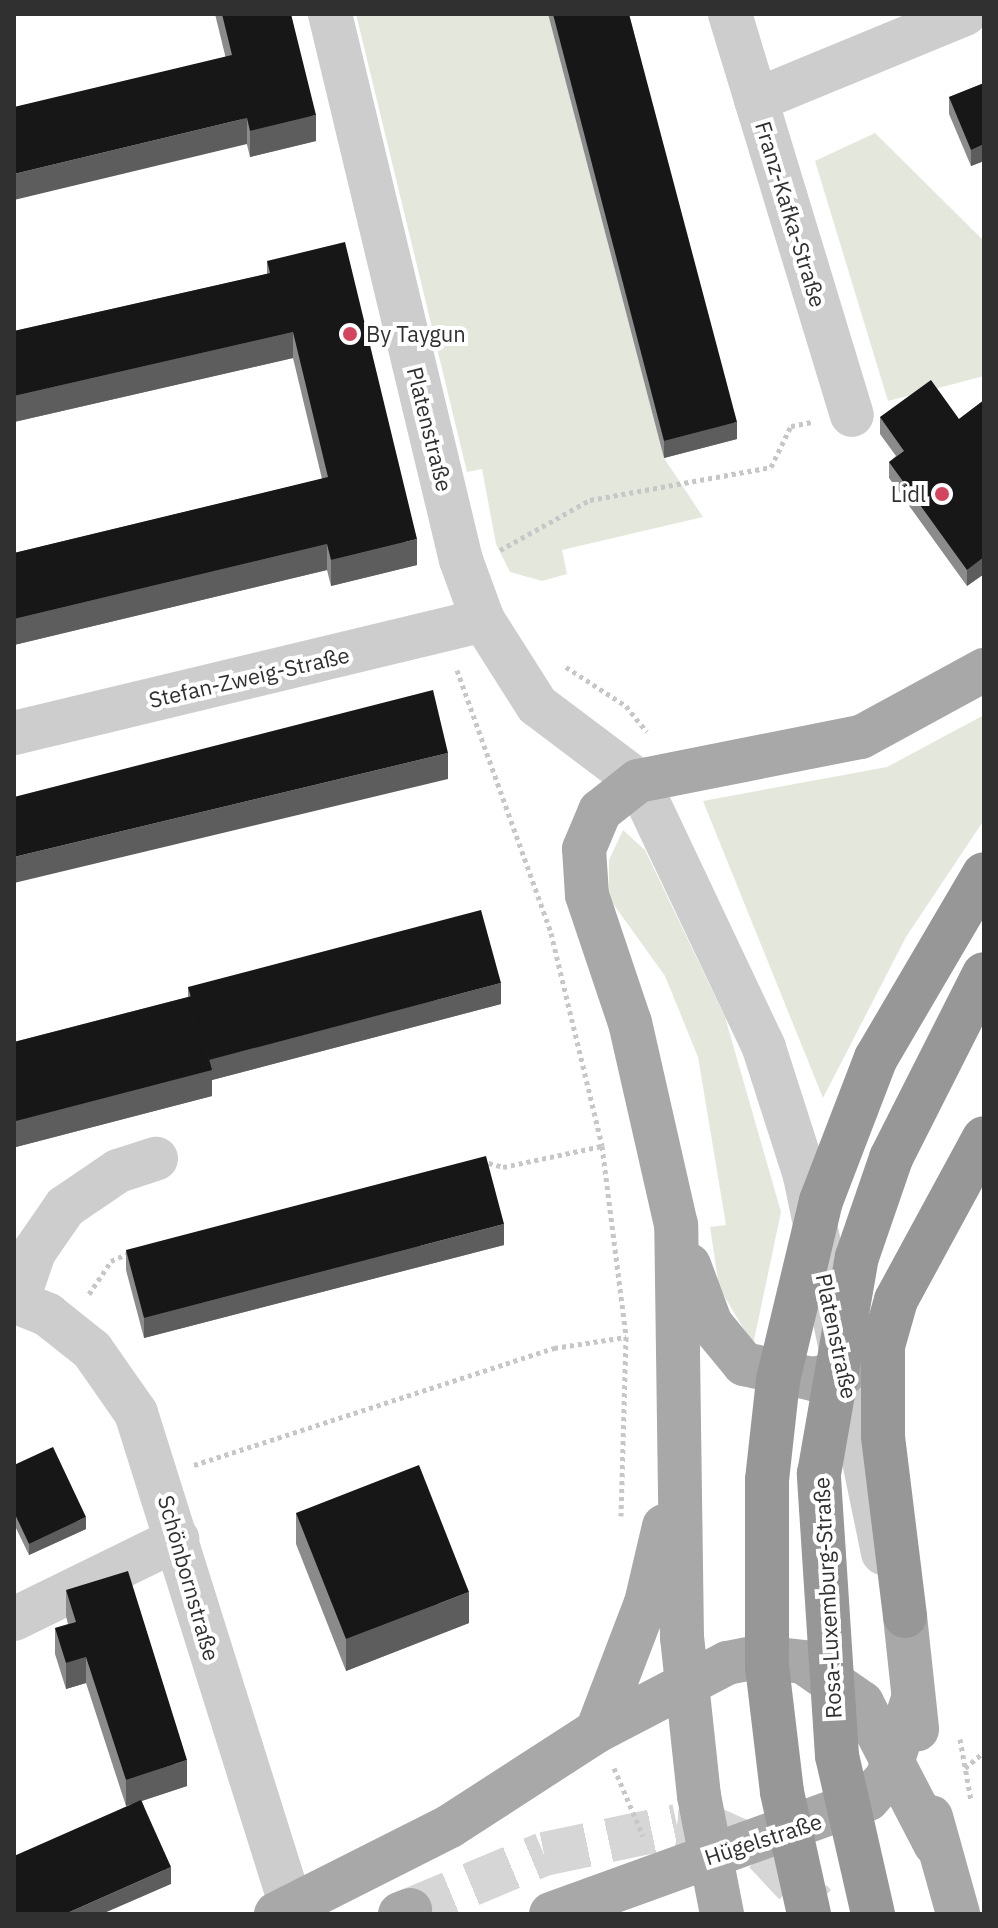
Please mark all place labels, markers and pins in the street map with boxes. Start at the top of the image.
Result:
place label: By Taygun [366,321,466,347]
marker: By Taygun [341,325,359,343]
place label: Lidl [891,481,926,507]
marker: Lidl [933,485,951,503]

